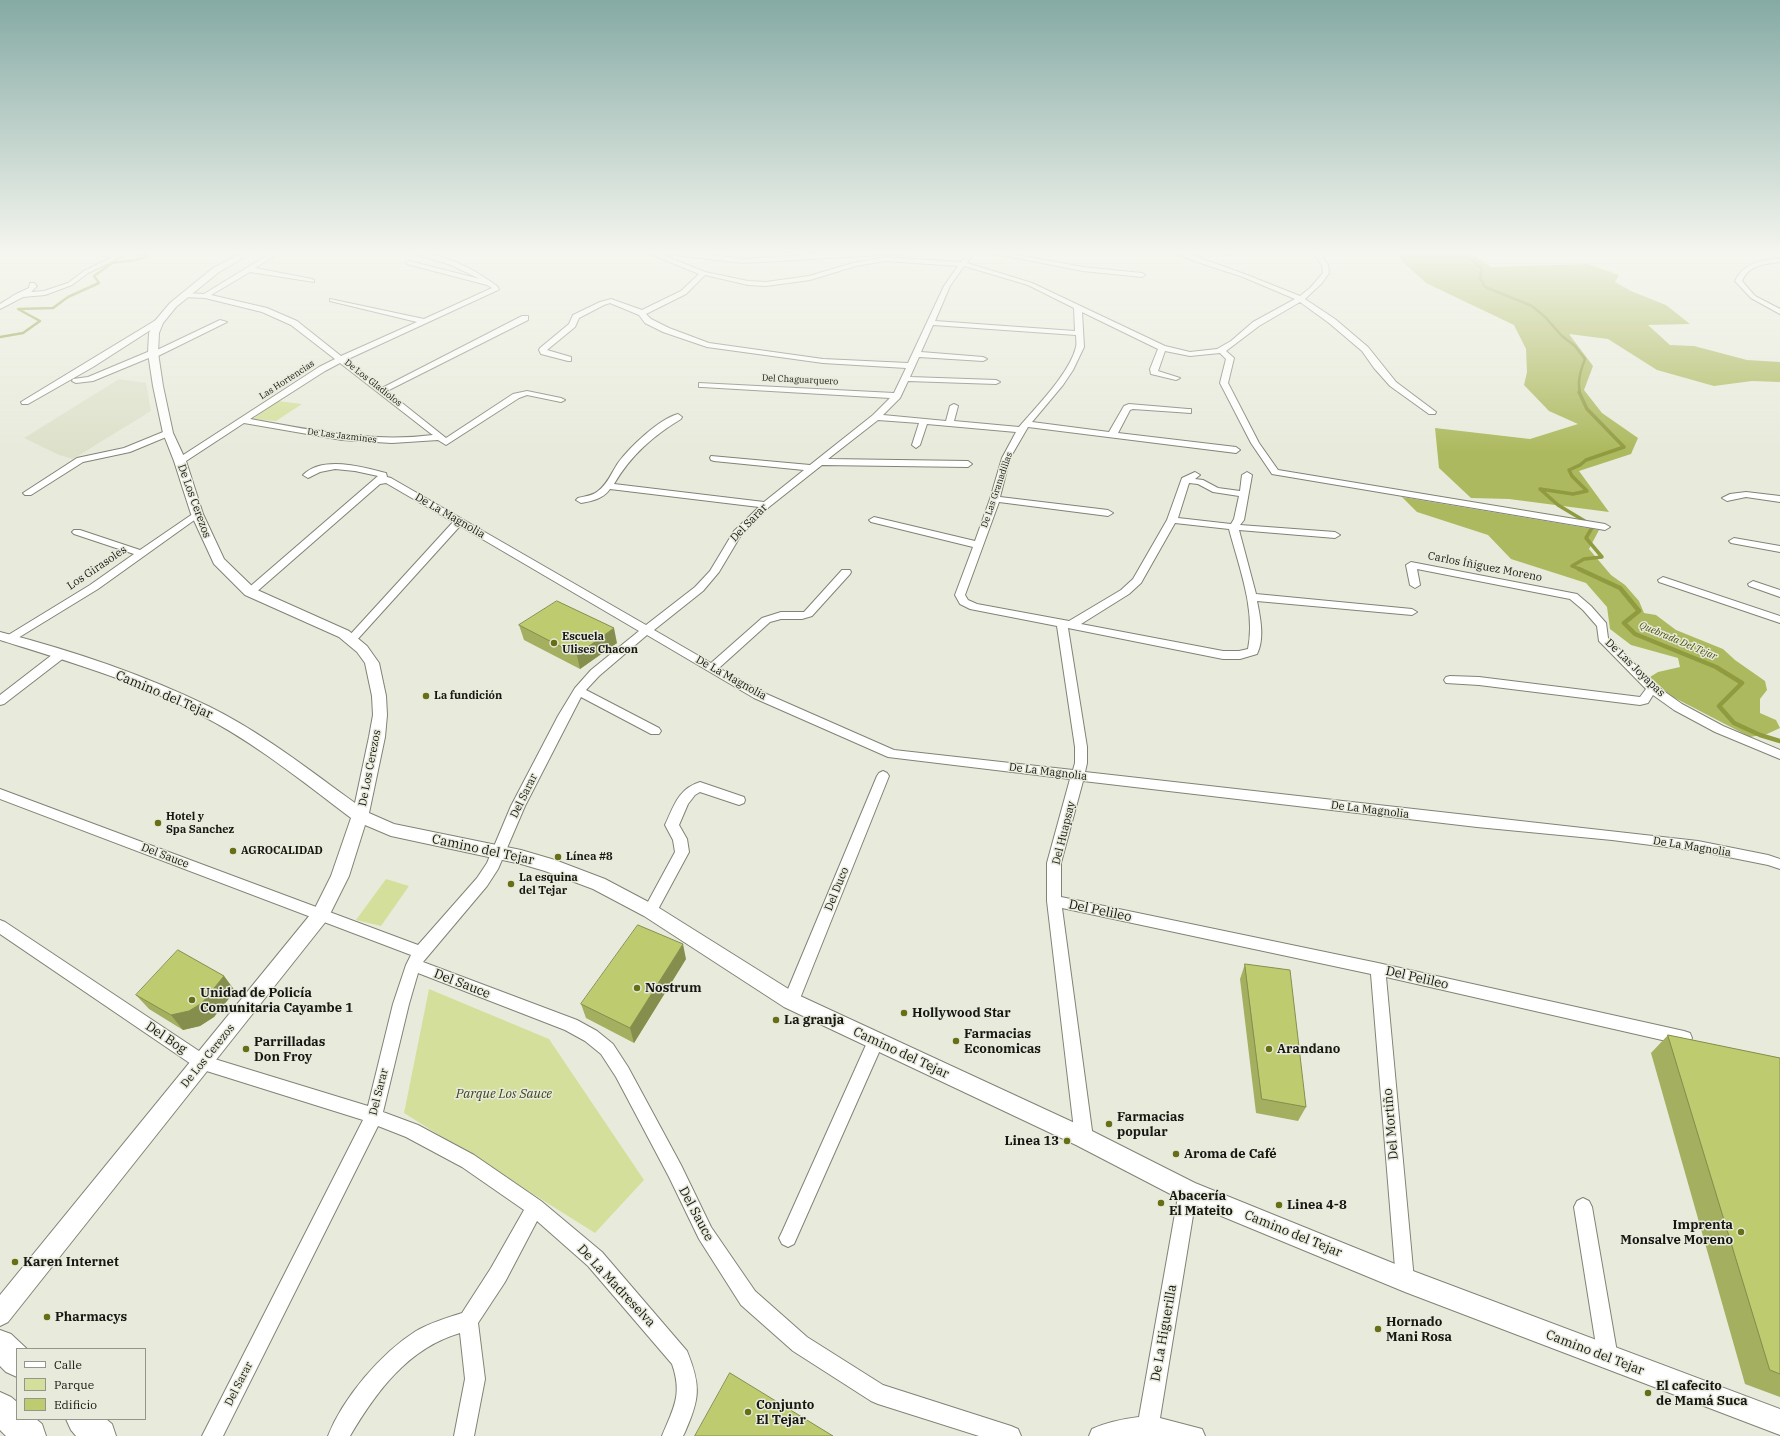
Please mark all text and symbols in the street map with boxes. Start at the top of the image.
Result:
street label: De Los Gladiolos [342,357,404,409]
street label: Las Hortencias [257,358,317,402]
street label: Del Chaguarquero [762,373,838,387]
street label: De Las Jazmines [307,426,377,446]
street label: De Las Granadillas [979,451,1015,529]
street label: De Los Cerezos [175,462,213,540]
street label: De La Magnolia [413,491,487,541]
street label: Del Sarar [728,501,770,545]
street label: Los Girasoles [65,543,129,593]
street label: Carlos Íñiguez Moreno [1427,549,1543,585]
water label: Quebrada Del Tejar [1637,619,1719,663]
place label: Escuela Ulises Chacon [562,630,638,656]
street label: De Las Joyapas [1602,636,1668,700]
marker: Escuela Ulises Chacon [549,638,559,648]
street label: De La Magnolia [693,653,769,703]
street label: Camino del Tejar [113,668,215,722]
place label: La fundición [434,689,502,703]
marker: La fundición [421,691,431,701]
street label: De Los Cerezos [356,729,384,807]
street label: De La Magnolia [1008,761,1088,783]
street label: Del Sarar [508,772,540,820]
street label: De La Magnolia [1330,799,1410,821]
street label: Del Huapsay [1050,800,1078,866]
place label: Hotel y Spa Sanchez [166,810,234,836]
marker: Hotel y Spa Sanchez [153,818,163,828]
street label: Camino del Tejar [431,832,535,868]
street label: De La Magnolia [1652,834,1732,860]
street label: Del Sauce [139,841,191,871]
place label: AGROCALIDAD [241,844,323,858]
marker: AGROCALIDAD [228,846,238,856]
place label: Línea #8 [566,850,613,864]
marker: Línea #8 [553,852,563,862]
street label: Del Duco [822,865,852,913]
place label: La esquina del Tejar [519,871,578,897]
marker: La esquina del Tejar [506,879,516,889]
street label: Del Pelileo [1067,897,1133,925]
street label: Del Pelileo [1384,963,1450,993]
street label: Del Sauce [432,966,492,1002]
place label: Nostrum [645,980,702,996]
marker: Nostrum [632,983,642,993]
place label: Unidad de Policía Comunitaria Cayambe 1 [200,985,353,1016]
marker: Unidad de Policía Comunitaria Cayambe 1 [187,995,197,1005]
place label: Hollywood Star [912,1005,1011,1021]
marker: Hollywood Star [899,1008,909,1018]
place label: La granja [784,1012,844,1028]
marker: La granja [771,1015,781,1025]
street label: Del Bog [142,1019,190,1057]
street label: De Los Cerezos [178,1022,238,1090]
street label: Camino del Tejar [851,1024,951,1082]
place label: Farmacias Economicas [964,1026,1041,1057]
place label: Parrilladas Don Froy [254,1034,325,1065]
marker: Farmacias Economicas [951,1036,961,1046]
place label: Arandano [1277,1041,1340,1057]
marker: Parrilladas Don Froy [241,1044,251,1054]
marker: Arandano [1264,1044,1274,1054]
street label: Del Sarar [367,1067,391,1117]
park label: Parque Los Sauce [456,1086,552,1102]
street label: Del Mortiño [1380,1087,1402,1161]
place label: Farmacias popular [1117,1109,1184,1140]
marker: Farmacias popular [1104,1119,1114,1129]
place label: Linea 13 [1004,1133,1059,1149]
marker: Linea 13 [1062,1136,1072,1146]
place label: Aroma de Café [1184,1146,1277,1162]
marker: Aroma de Café [1171,1149,1181,1159]
street label: Del Sauce [675,1184,717,1244]
place label: Abacería El Mateito [1169,1188,1233,1219]
place label: Linea 4-8 [1287,1197,1347,1213]
marker: Abacería El Mateito [1156,1198,1166,1208]
marker: Linea 4-8 [1274,1200,1284,1210]
street label: Camino del Tejar [1242,1207,1344,1261]
place label: Imprenta Monsalve Moreno [1620,1217,1733,1248]
marker: Imprenta Monsalve Moreno [1736,1227,1746,1237]
street label: De La Madreselva [574,1241,658,1331]
place label: Karen Internet [23,1254,119,1270]
marker: Karen Internet [10,1257,20,1267]
street label: De La Higuerilla [1148,1283,1180,1383]
place label: Pharmacys [55,1309,127,1325]
marker: Pharmacys [42,1312,52,1322]
place label: Hornado Mani Rosa [1386,1314,1452,1345]
marker: Hornado Mani Rosa [1373,1324,1383,1334]
street label: Camino del Tejar [1544,1327,1646,1379]
legend [16,1348,146,1420]
text: Calle [54,1357,82,1372]
street label: Del Sarar [222,1360,256,1408]
text: Parque [54,1377,94,1392]
place label: El cafecito de Mamá Suca [1656,1378,1748,1409]
marker: El cafecito de Mamá Suca [1643,1388,1653,1398]
text: Edificio [54,1397,97,1412]
place label: Conjunto El Tejar [756,1397,814,1428]
marker: Conjunto El Tejar [743,1407,753,1417]

